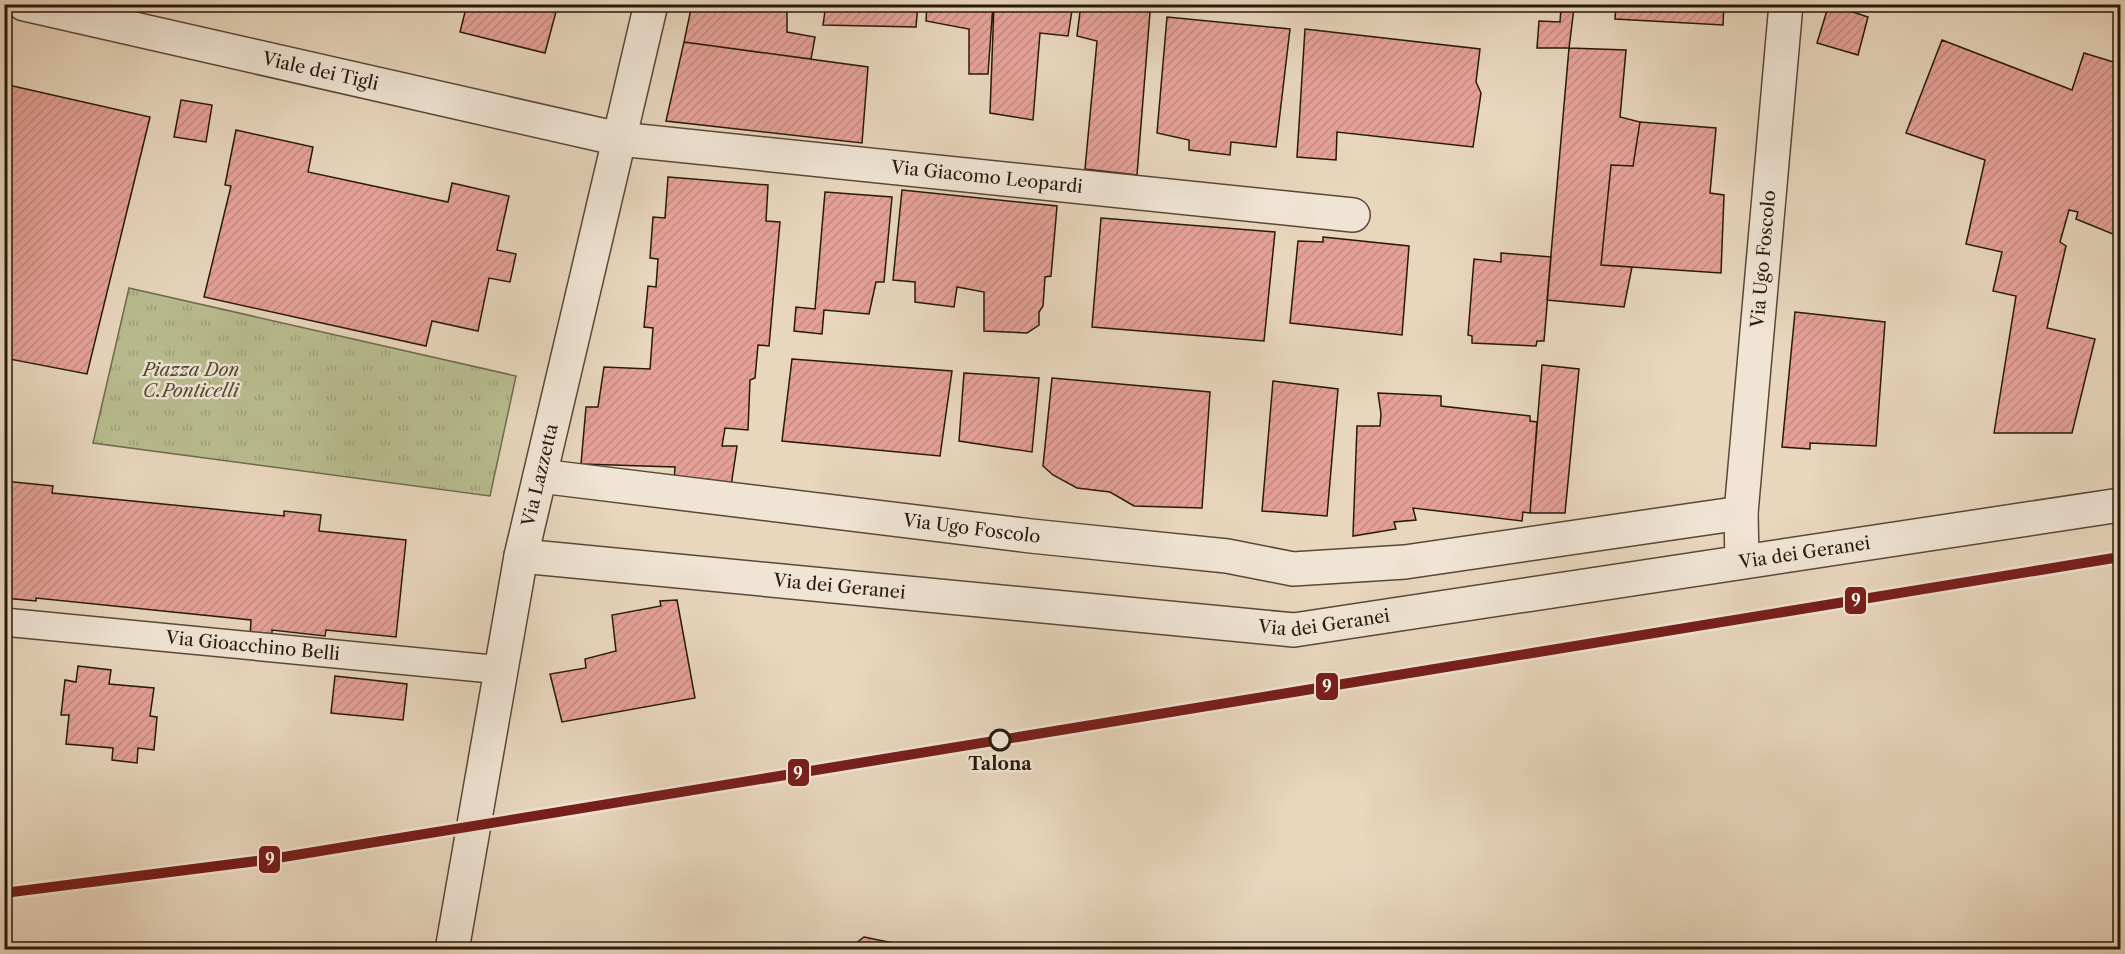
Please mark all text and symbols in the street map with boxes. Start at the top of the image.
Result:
street label: Viale dei Tigli [259,47,381,95]
street label: Via Giacomo Leopardi [889,156,1084,198]
street label: Via Ugo Foscolo [1746,189,1780,330]
park label: Piazza Don C.Ponticelli [141,359,240,402]
street label: Via Lazzetta [517,421,563,530]
street label: Via Ugo Foscolo [901,509,1041,548]
street label: Via dei Geranei [1737,532,1872,574]
street label: Via dei Geranei [772,569,907,604]
line badge: 9 [1844,586,1867,615]
text: 9 [1851,590,1861,610]
street label: Via dei Geranei [1256,605,1392,641]
street label: Via Gioacchino Belli [164,627,341,665]
line badge: 9 [1315,672,1339,701]
text: 9 [1322,676,1332,696]
marker: Talona [989,729,1011,751]
place label: Talona [968,753,1032,775]
line badge: 9 [787,758,810,787]
text: 9 [793,763,803,783]
line badge: 9 [258,845,281,874]
text: 9 [265,849,275,869]

